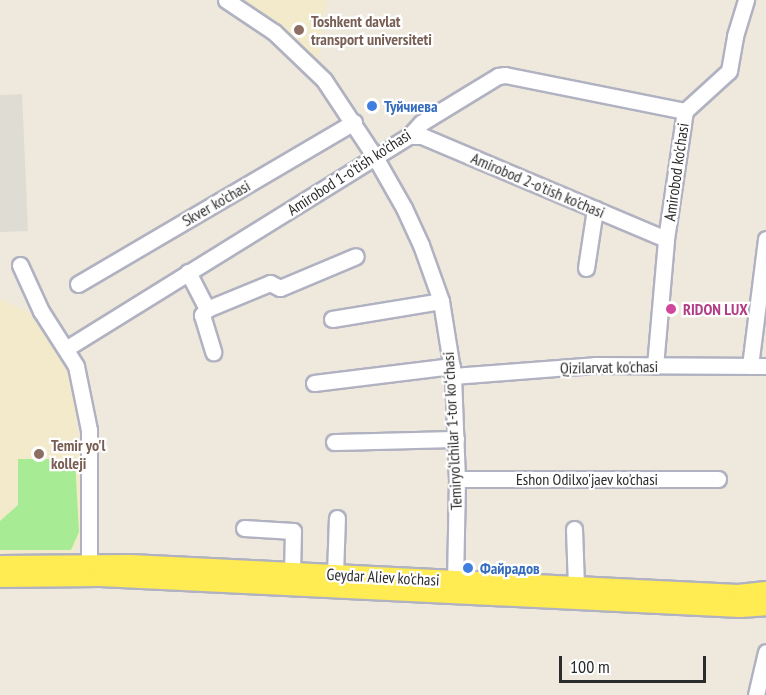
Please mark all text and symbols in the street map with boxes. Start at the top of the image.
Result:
place label: Toshkent davlat transport universiteti [311,11,432,49]
marker: Toshkent davlat transport universiteti [292,23,306,37]
place label: Туйчиева [384,96,438,116]
marker: Туйчиева [365,99,379,113]
street label: Amirobod ko'chasi [660,122,692,222]
street label: Amirobod 1-o'tish ko'chasi [284,125,414,219]
street label: Amirobod 2-o'tish ko'chasi [468,148,608,222]
street label: Skver ko'chasi [179,176,253,230]
place label: RIDON LUX [683,299,748,319]
marker: RIDON LUX [664,302,678,316]
street label: Temiryo‘lchilar 1-tor koʻchasi [438,351,466,511]
street label: Qizilarvat ko'chasi [560,357,658,377]
place label: Temir yo'l kolleji [51,435,106,473]
marker: Temir yo'l kolleji [32,447,46,461]
street label: Eshon Odilxo'jaev ko'chasi [516,469,658,489]
place label: Файрадов [480,558,540,578]
marker: Файрадов [461,561,475,575]
street label: Geydar Aliev ko'chasi [326,564,440,590]
scale bar [562,644,709,682]
text: 100 m [570,655,610,678]

